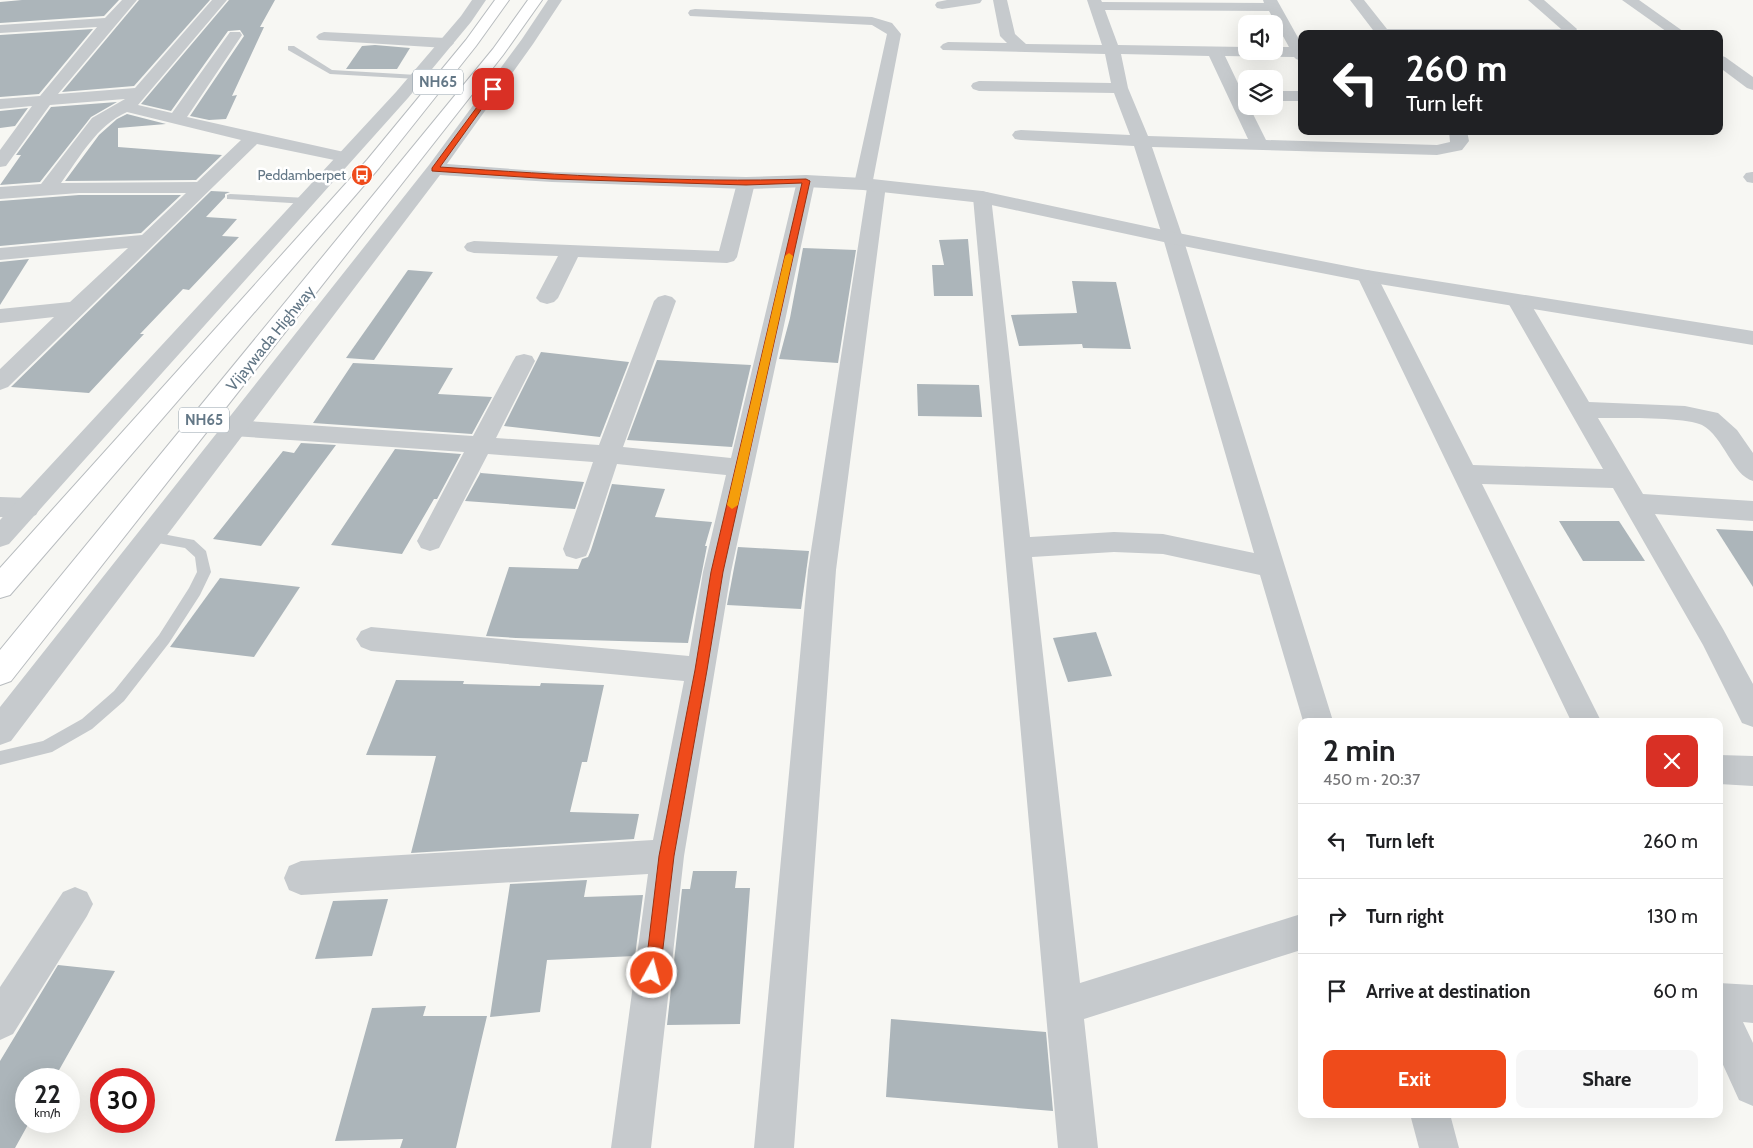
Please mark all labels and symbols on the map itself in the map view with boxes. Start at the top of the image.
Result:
pin [472,68,514,110]
road number: NH65 [413,70,463,94]
bus stop icon: Peddamberpet [350,163,374,187]
place label: Peddamberpet [257,166,346,184]
street label: Vijaywada Highway [222,282,319,395]
road number: NH65 [179,408,229,432]
position arrow [625,946,677,998]
speed limit sign: 30 [90,1068,155,1133]

